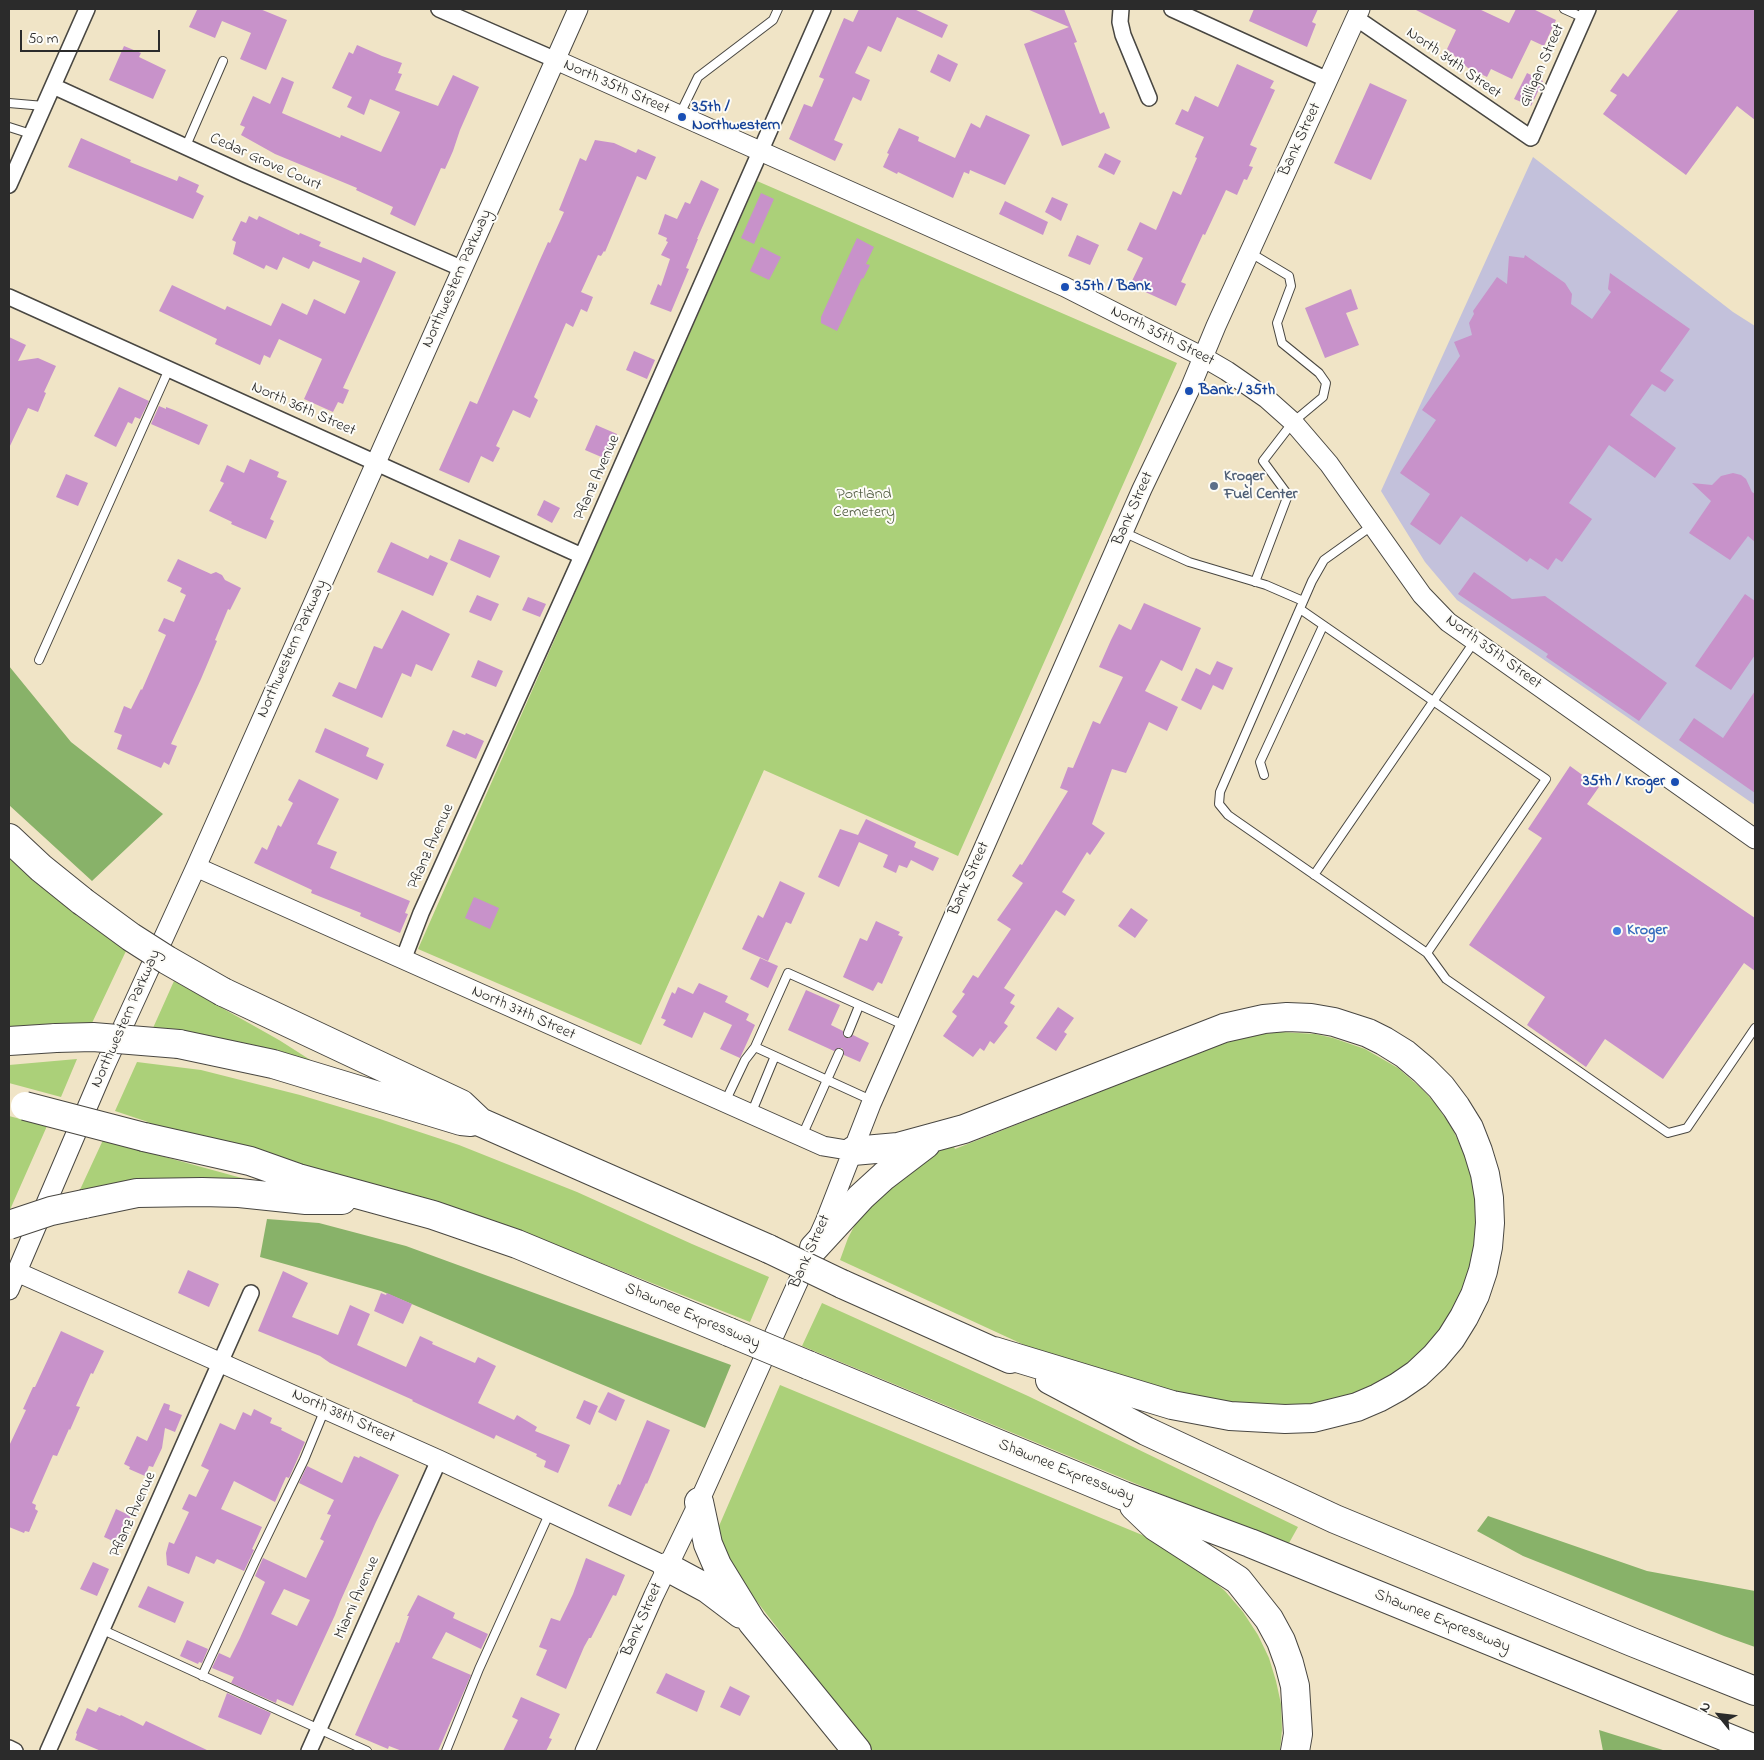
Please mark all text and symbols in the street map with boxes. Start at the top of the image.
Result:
scale bar [22,20,162,52]
street label: Gilligan Street [1516,21,1570,111]
street label: North 34th Street [1402,24,1504,104]
text: 50 m [28,28,58,50]
street label: North 35th Street [560,56,672,120]
place label: 35th / Northwestern [692,98,780,136]
street label: Bank Street [1276,100,1326,180]
marker: 35th / Northwestern [676,111,688,123]
street label: Cedar Grove Court [206,130,324,196]
street label: Northwestern Parkway [419,207,497,351]
place label: 35th / Bank [1075,277,1151,297]
marker: 35th / Bank [1059,281,1071,293]
street label: North 35th Street [1107,303,1217,371]
street label: North 36th Street [248,378,358,442]
place label: Bank / 35th [1199,381,1275,401]
marker: Bank / 35th [1183,385,1195,397]
street label: Pflanz Avenue [571,432,625,524]
place label: Kroger Fuel Center [1224,467,1298,505]
street label: Bank Street [1109,469,1159,549]
marker: Kroger Fuel Center [1208,480,1220,492]
park label: Portland Cemetery [833,485,895,523]
street label: Northwestern Parkway [254,577,332,721]
street label: North 35th Street [1441,612,1545,694]
place label: 35th / Kroger [1583,772,1665,792]
marker: 35th / Kroger [1669,776,1681,788]
street label: Pflanz Avenue [405,801,459,893]
street label: Bank Street [945,839,995,919]
place label: Kroger [1627,921,1667,941]
marker: Kroger [1611,925,1623,937]
street label: Northwestern Parkway [88,947,166,1091]
street label: North 37th Street [468,983,578,1045]
street label: Bank Street [786,1212,836,1292]
street label: Shawnee Expressway [621,1280,763,1354]
street label: North 38th Street [288,1386,398,1448]
street label: Shawnee Expressway [995,1436,1137,1508]
street label: Pflanz Avenue [107,1469,161,1561]
street label: Miami Avenue [331,1554,385,1642]
street label: Bank Street [618,1580,668,1660]
street label: Shawnee Expressway [1371,1586,1513,1658]
north arrow [1694,1690,1744,1740]
text: N [1694,1698,1717,1717]

